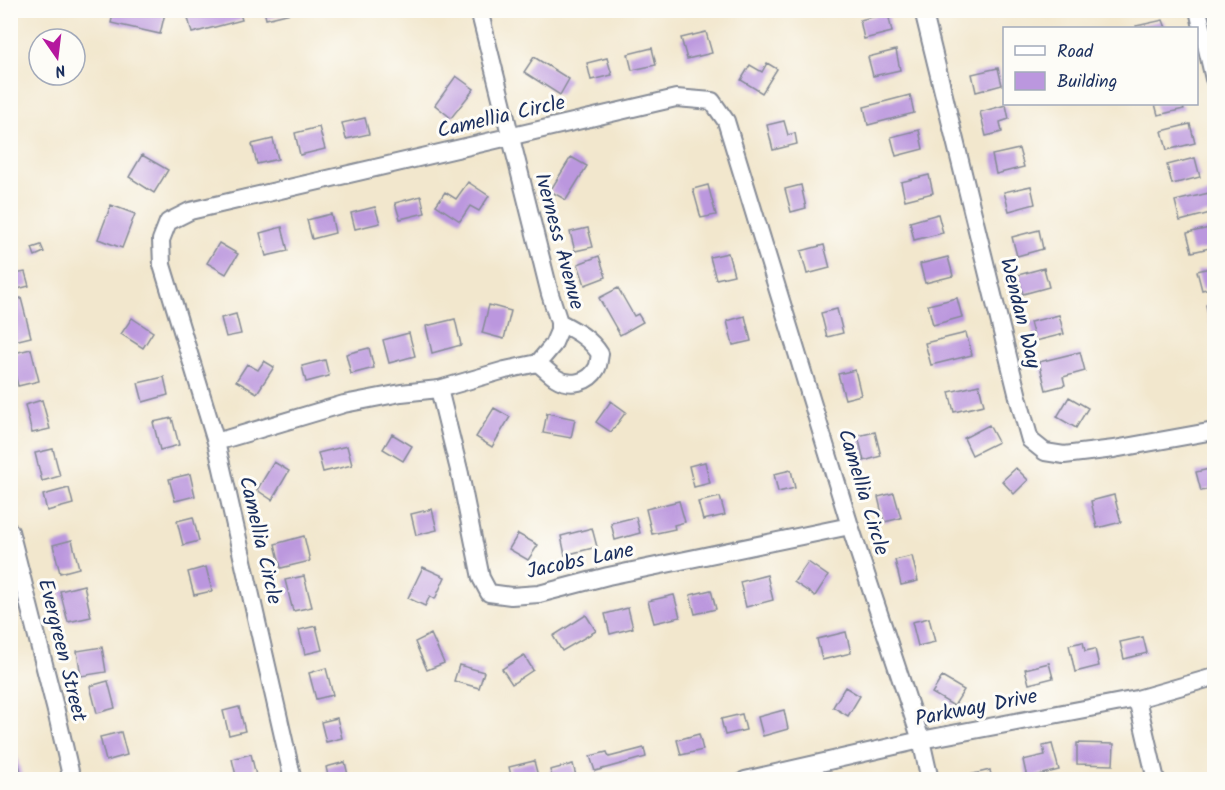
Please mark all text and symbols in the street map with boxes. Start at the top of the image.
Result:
north arrow [27,27,87,87]
legend [1003,27,1198,105]
text: Road [1057,38,1094,67]
text: N [52,57,68,83]
text: Building [1057,68,1117,97]
street label: Camellia Circle [434,87,569,148]
street label: Iverness Avenue [524,169,593,314]
street label: Wendan Way [990,254,1049,372]
street label: Camellia Circle [828,425,898,560]
street label: Camellia Circle [229,473,290,608]
street label: Jacobs Lane [524,534,638,589]
street label: Evergreen Street [28,575,95,726]
street label: Parkway Drive [912,680,1041,737]

